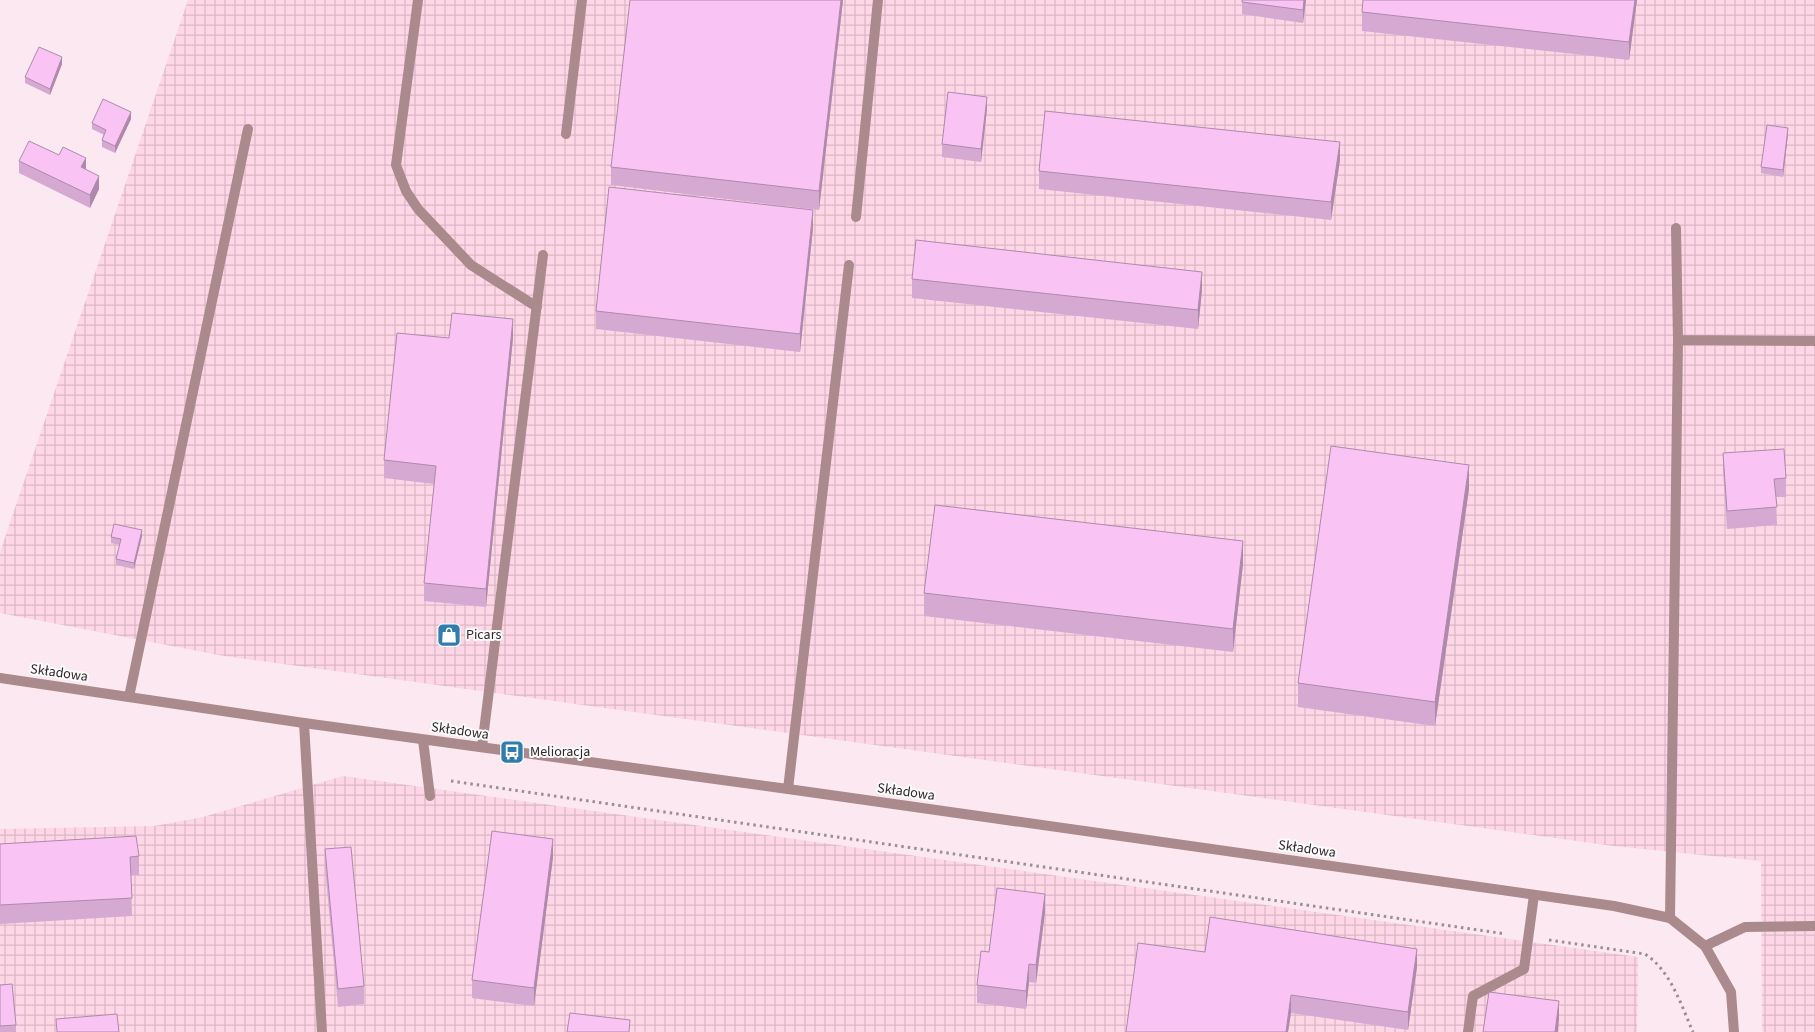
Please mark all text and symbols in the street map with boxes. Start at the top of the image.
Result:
shop icon: Picars [436,622,462,648]
place label: Picars [466,625,501,645]
street label: Składowa [29,659,89,687]
street label: Składowa [430,717,490,745]
bus stop icon: Melioracja [499,739,525,765]
place label: Melioracja [530,742,590,762]
street label: Składowa [876,778,936,806]
street label: Składowa [1277,835,1337,863]

